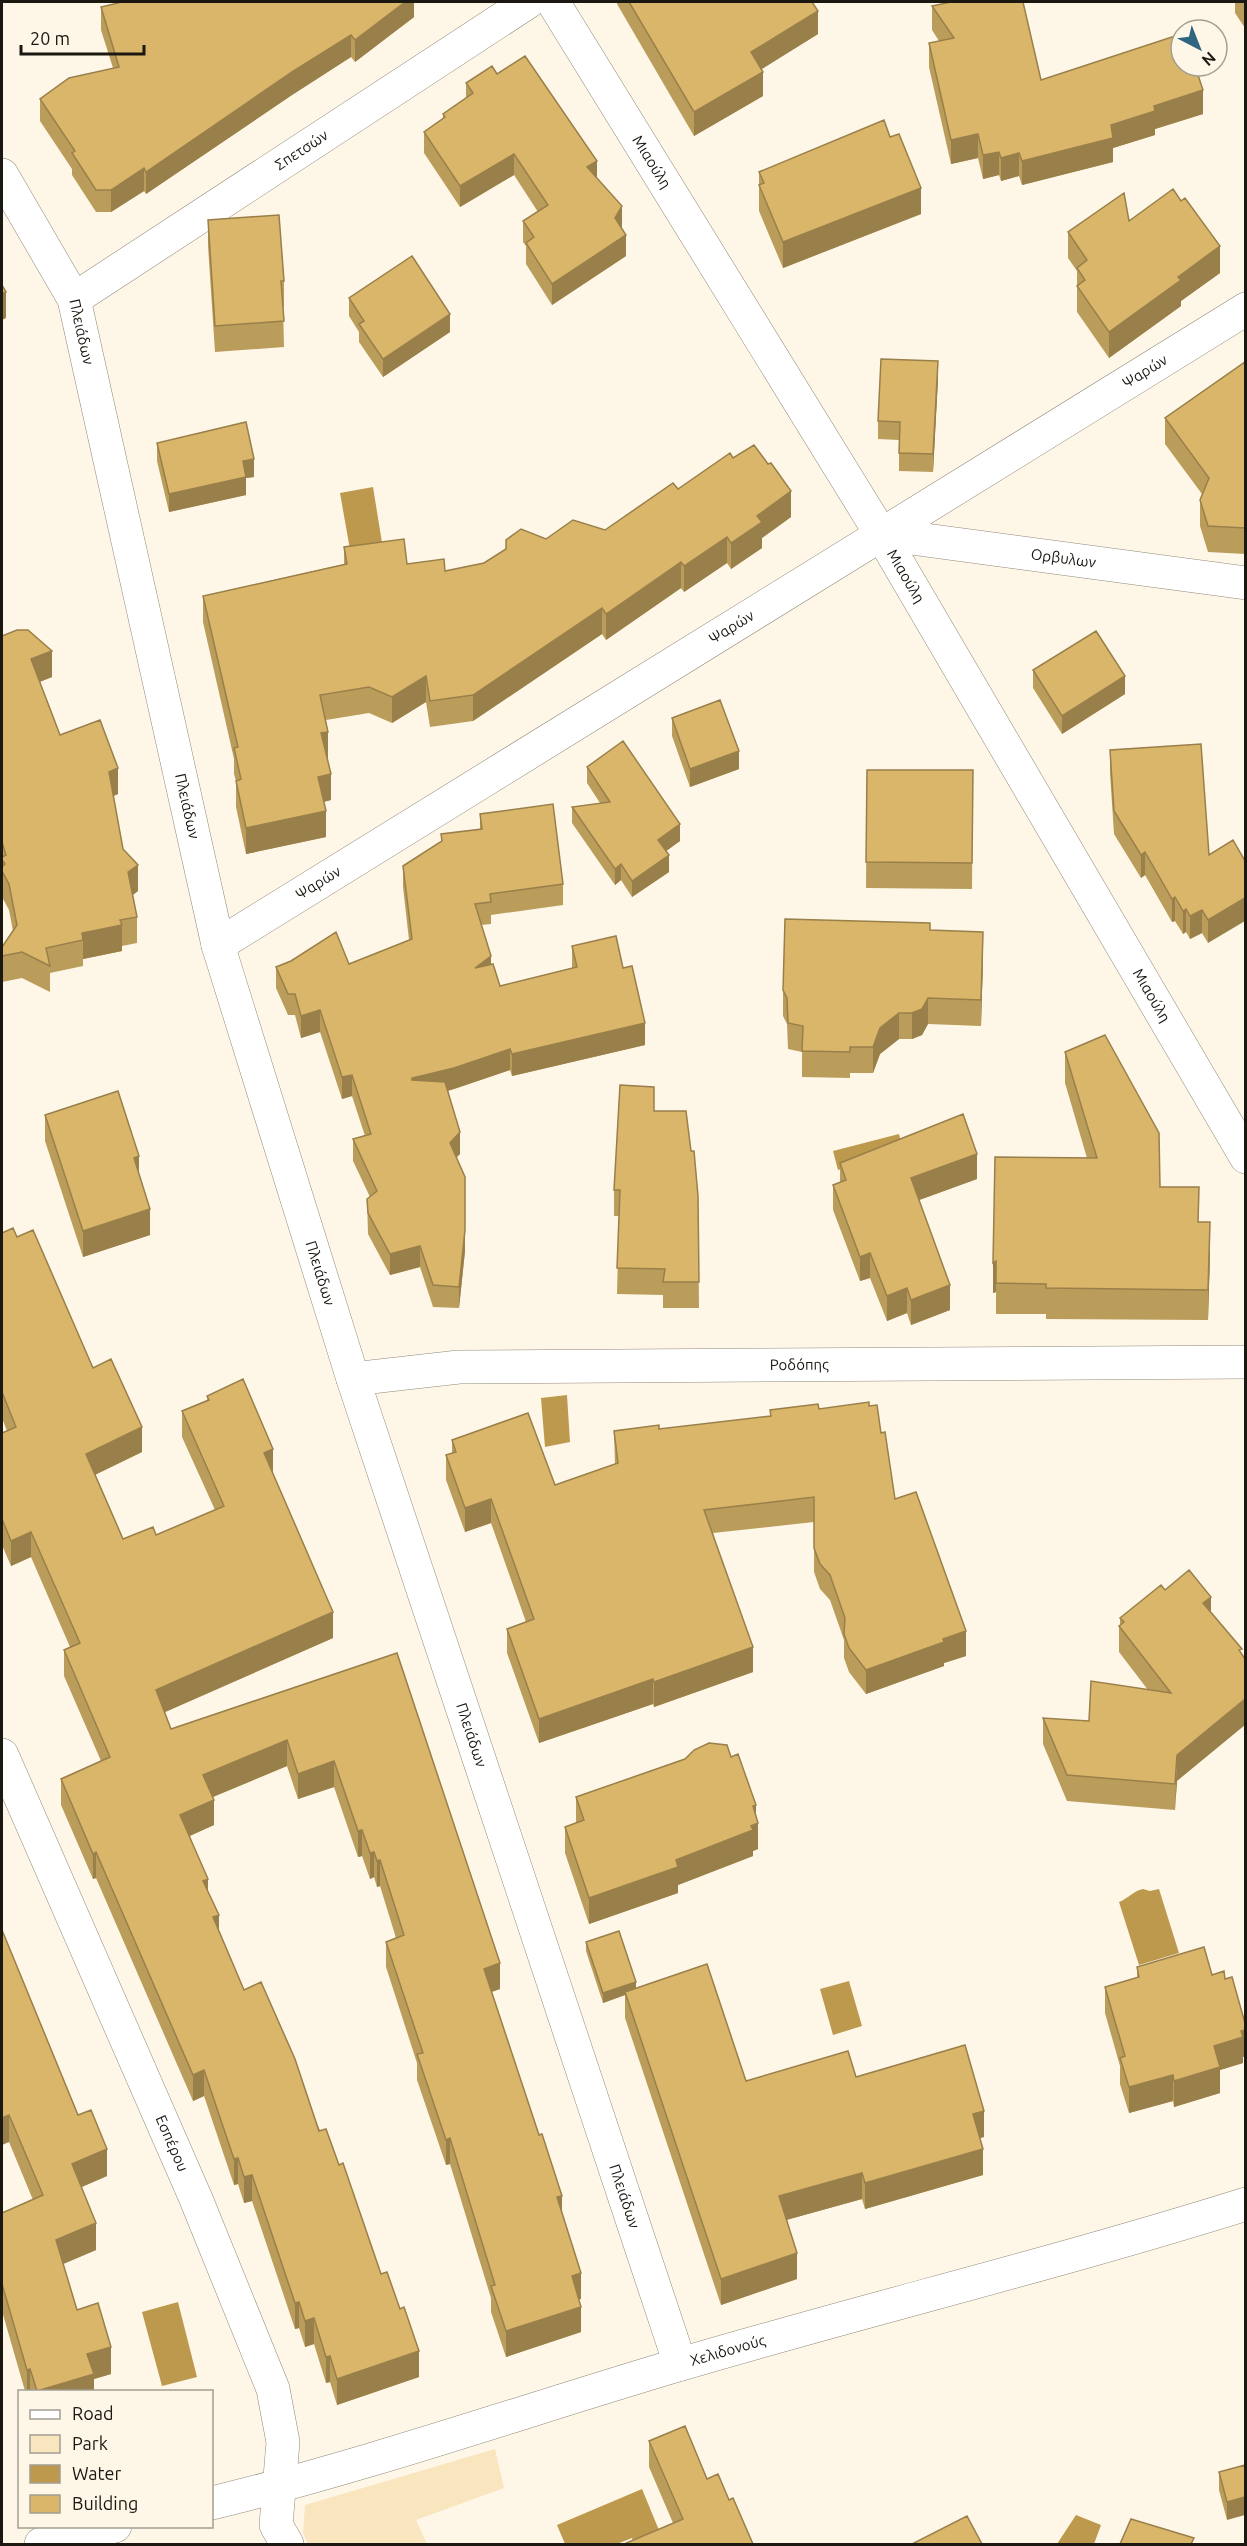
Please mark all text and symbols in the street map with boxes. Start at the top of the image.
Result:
scale bar [21,18,144,56]
north arrow [1169,18,1229,78]
text: 20 m [30,28,70,48]
text: N [1199,48,1219,70]
street label: Σπετσών [272,126,331,173]
street label: Μιαούλη [629,132,675,191]
street label: Πλειάδων [66,297,97,366]
street label: Ψαρών [1119,351,1170,391]
street label: Ορβυλων [1030,545,1097,571]
street label: Μιαούλη [884,546,929,606]
street label: Ψαρών [706,606,757,647]
street label: Πλειάδων [172,772,203,841]
street label: Ψαρών [292,862,344,903]
street label: Μιαούλη [1130,966,1174,1025]
street label: Πλειάδων [303,1239,339,1308]
street label: Ροδόπης [770,1356,829,1373]
street label: Πλειάδων [453,1701,490,1769]
street label: Εσπέρου [152,2113,192,2174]
street label: Πλειάδων [606,2162,643,2231]
street label: Χελιδονούς [688,2331,767,2369]
legend [18,2390,213,2528]
text: Road [72,2403,114,2423]
text: Park [72,2433,108,2453]
text: Water [72,2463,122,2483]
text: Building [72,2493,138,2513]

